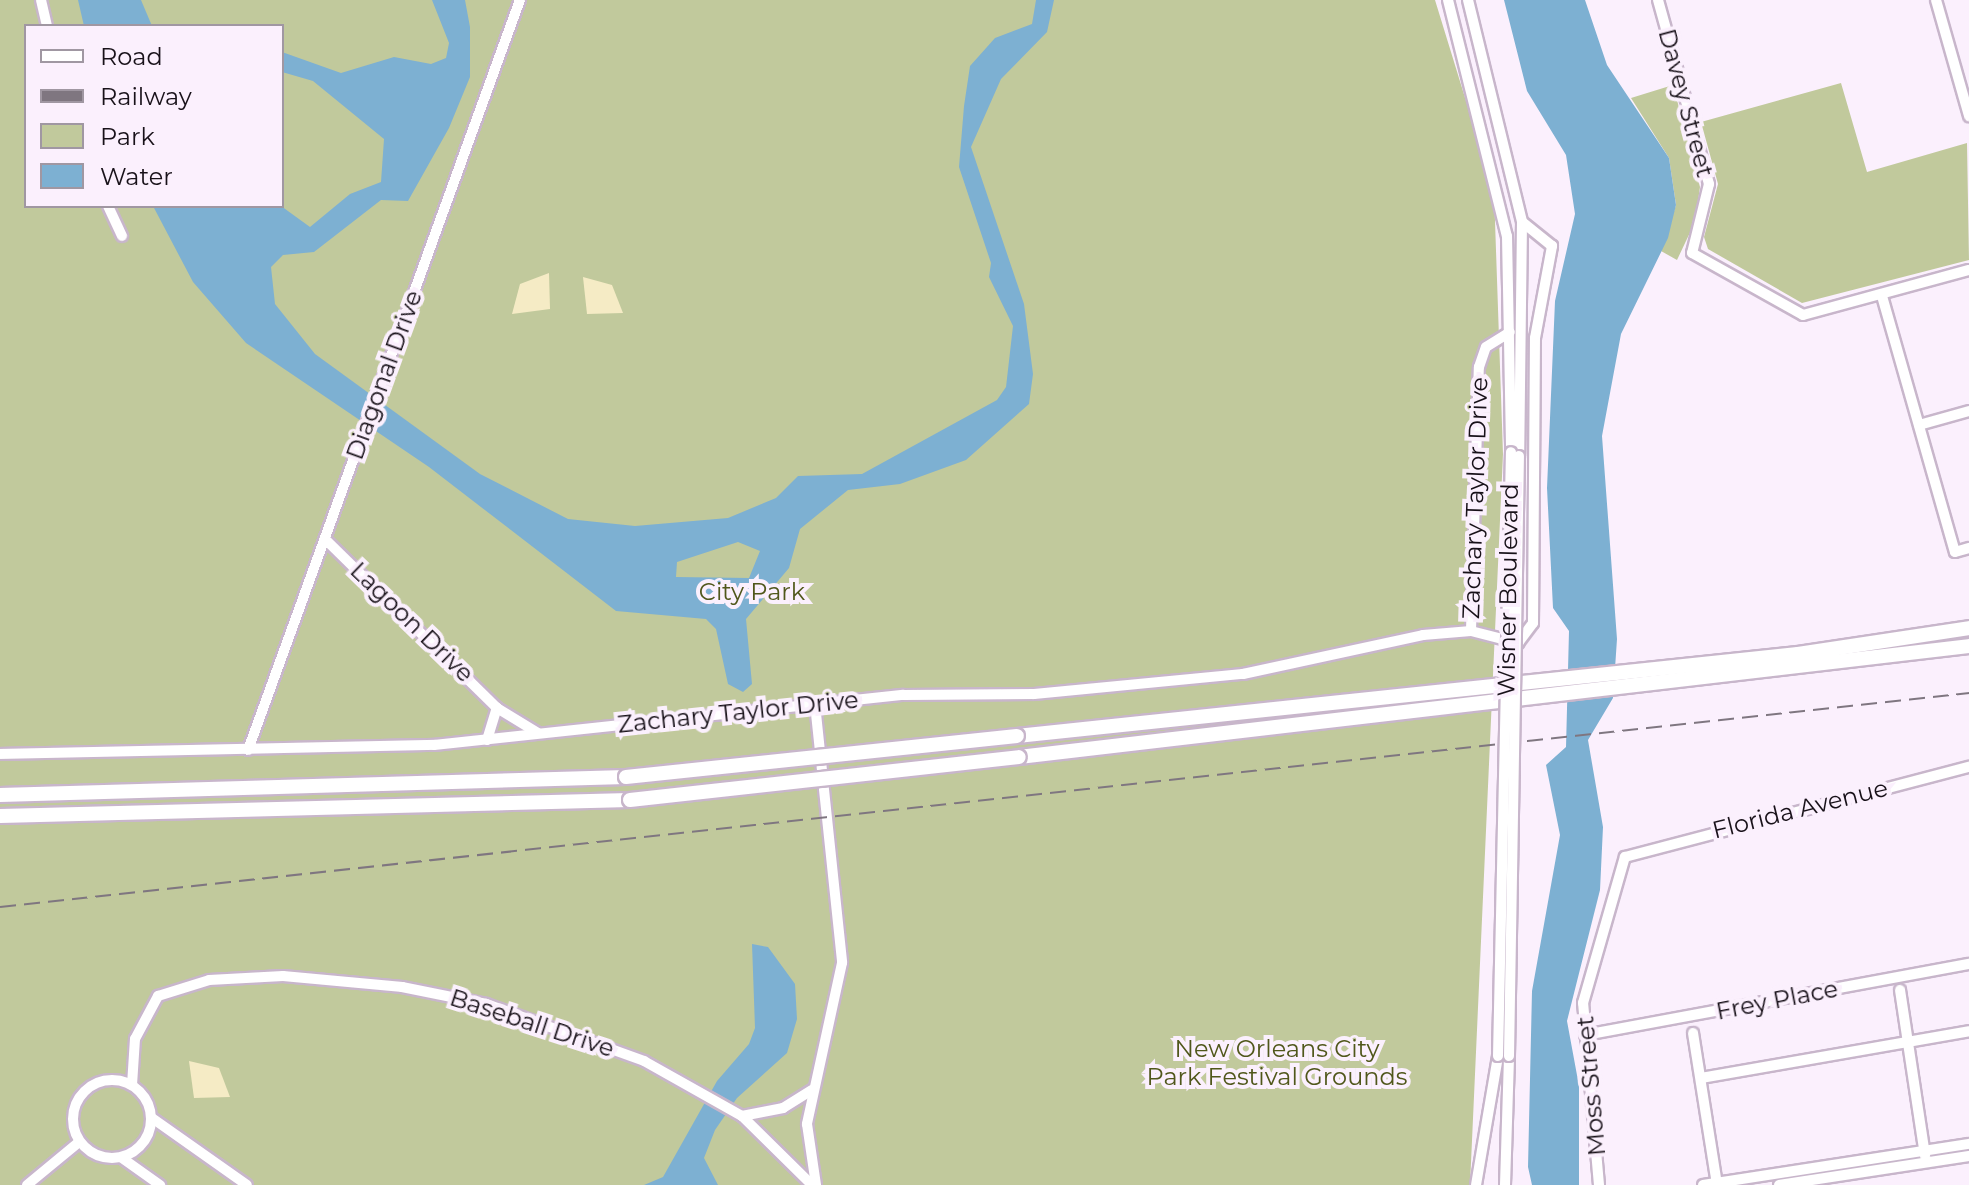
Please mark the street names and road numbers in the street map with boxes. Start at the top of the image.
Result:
street label: Davey Street [1652,26,1720,180]
street label: Diagonal Drive [340,286,428,464]
street label: Zachary Taylor Drive [1456,376,1494,620]
street label: Wisner Boulevard [1492,483,1524,697]
street label: Lagoon Drive [344,556,480,688]
street label: Zachary Taylor Drive [616,685,860,739]
street label: Florida Avenue [1709,773,1891,845]
street label: Frey Place [1714,974,1840,1026]
street label: Baseball Drive [446,983,618,1063]
street label: Moss Street [1571,1015,1611,1157]

